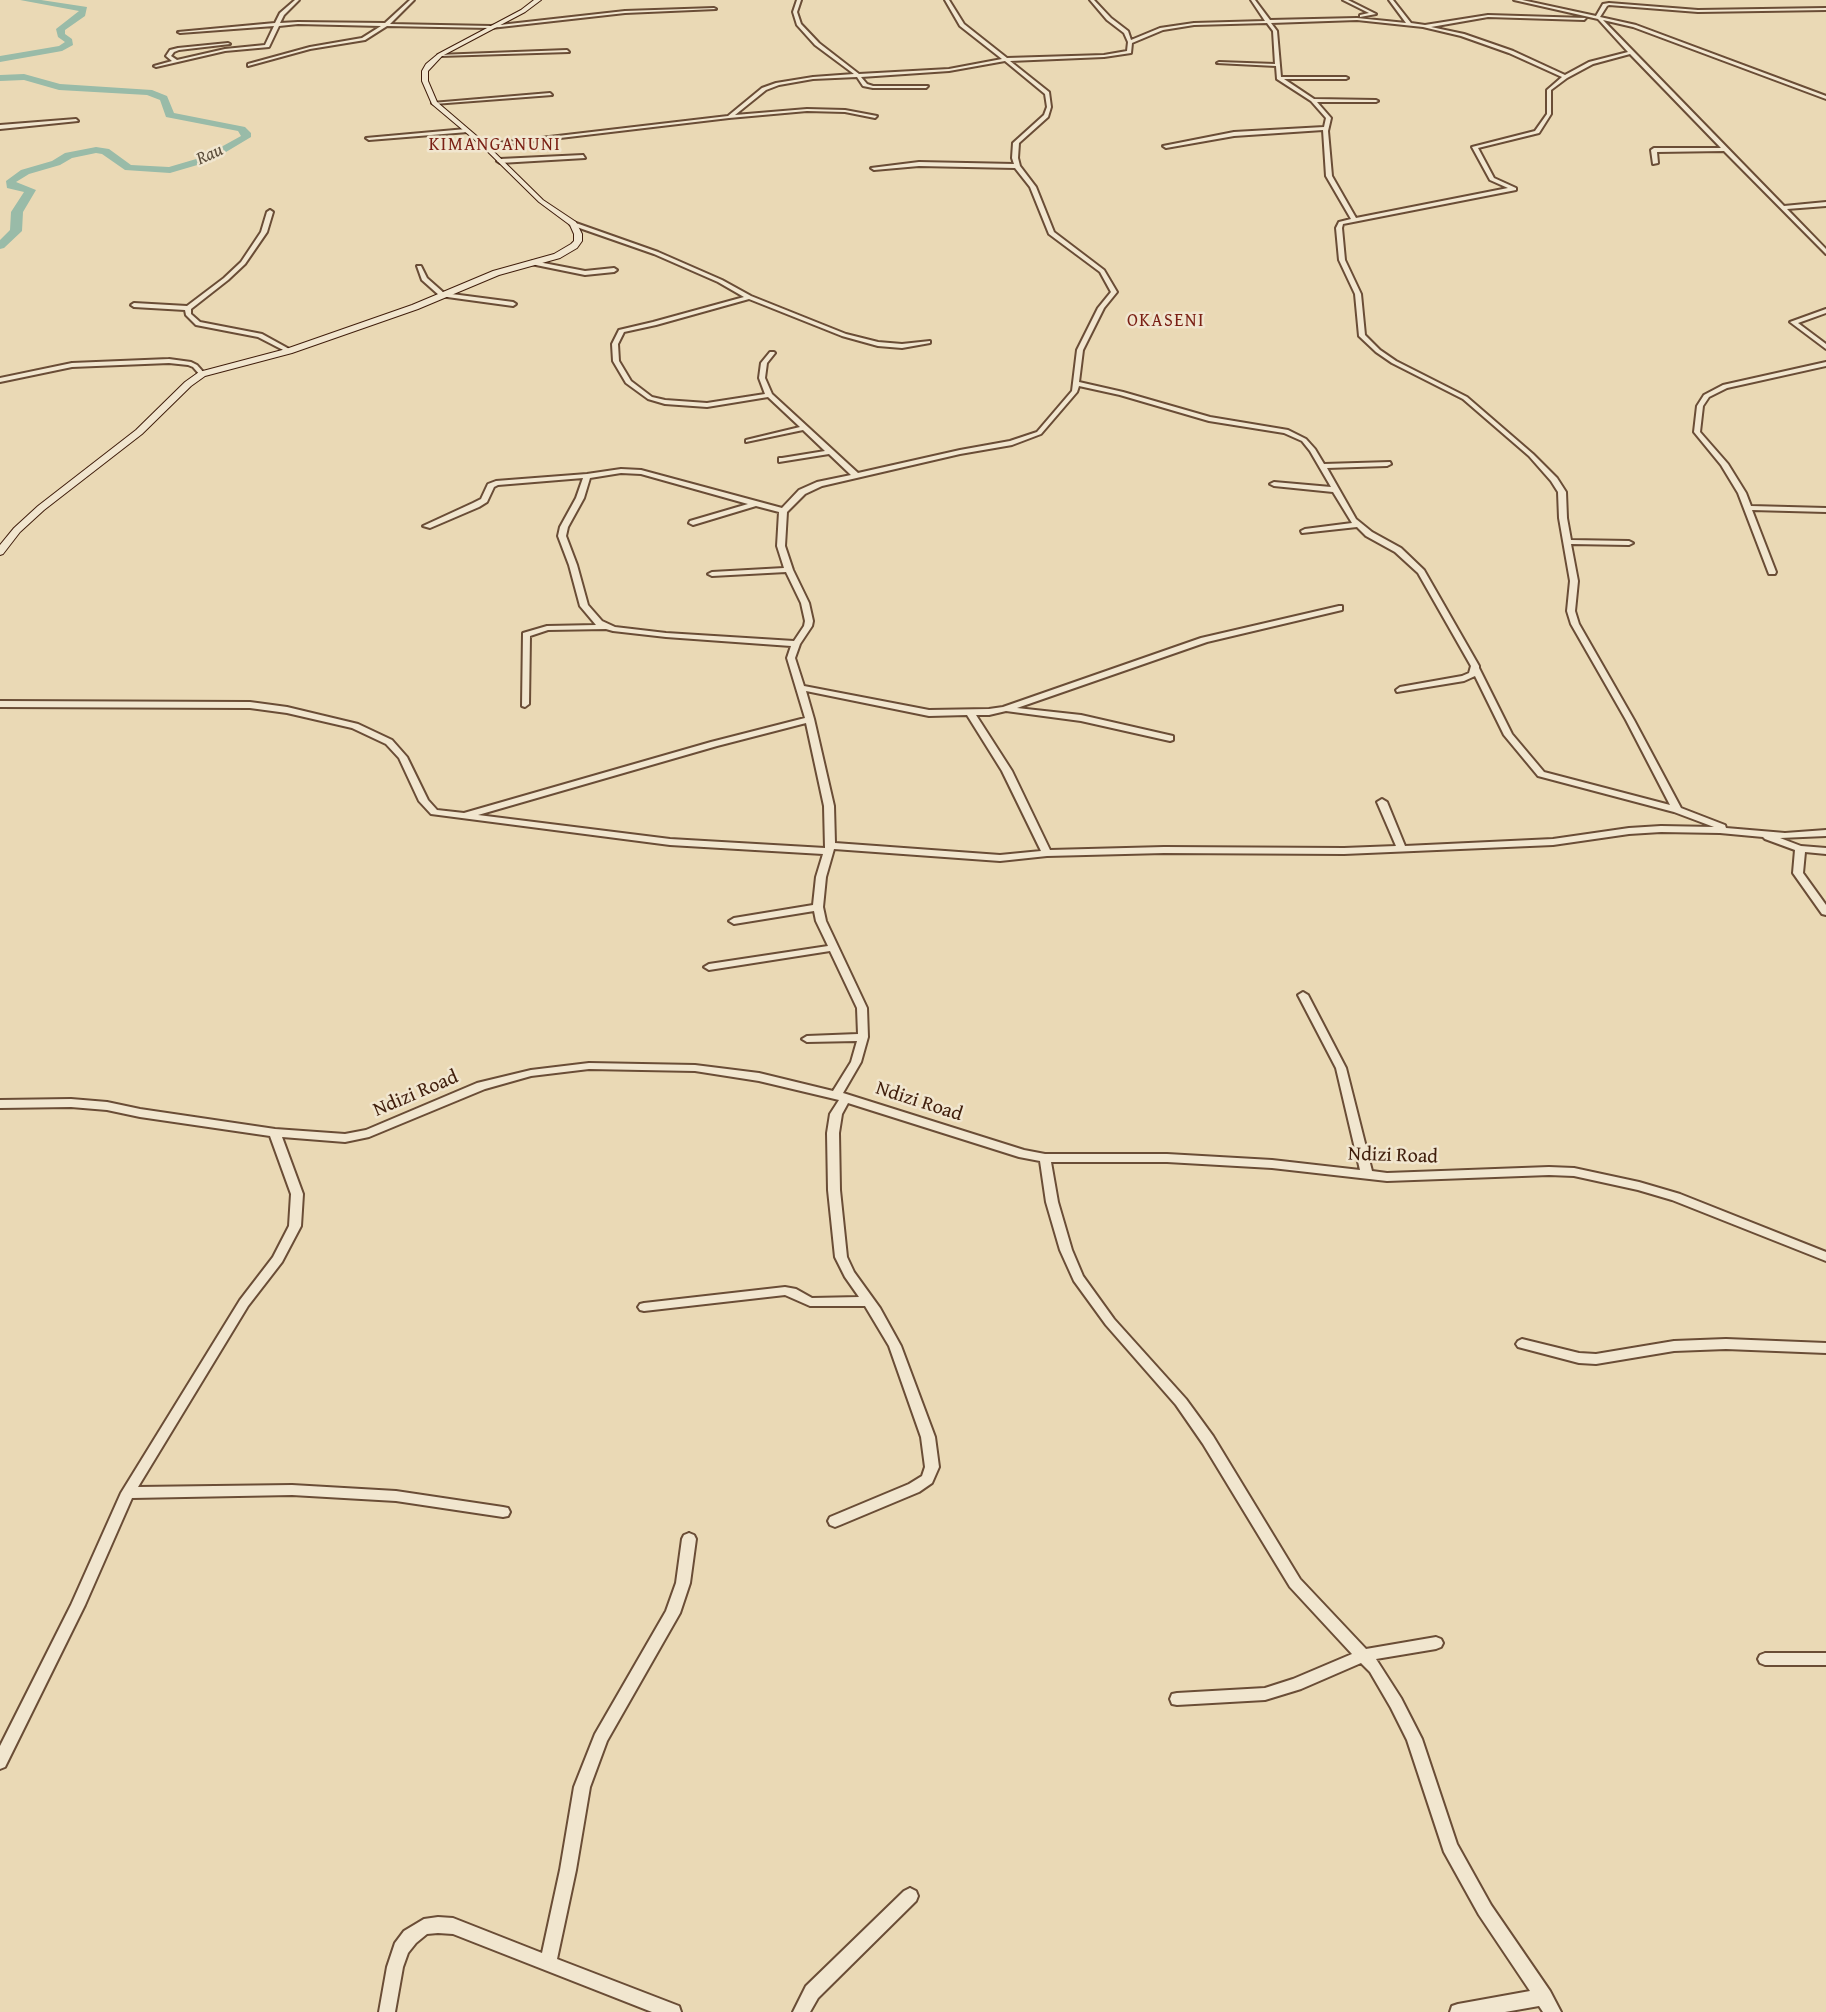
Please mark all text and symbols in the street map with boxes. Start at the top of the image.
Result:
district label: KIMANGANUNI [429,134,561,156]
water label: Rau [193,140,227,170]
district label: OKASENI [1127,310,1205,332]
street label: Ndizi Road [370,1065,462,1123]
street label: Ndizi Road [873,1077,965,1127]
street label: Ndizi Road [1348,1142,1438,1170]

